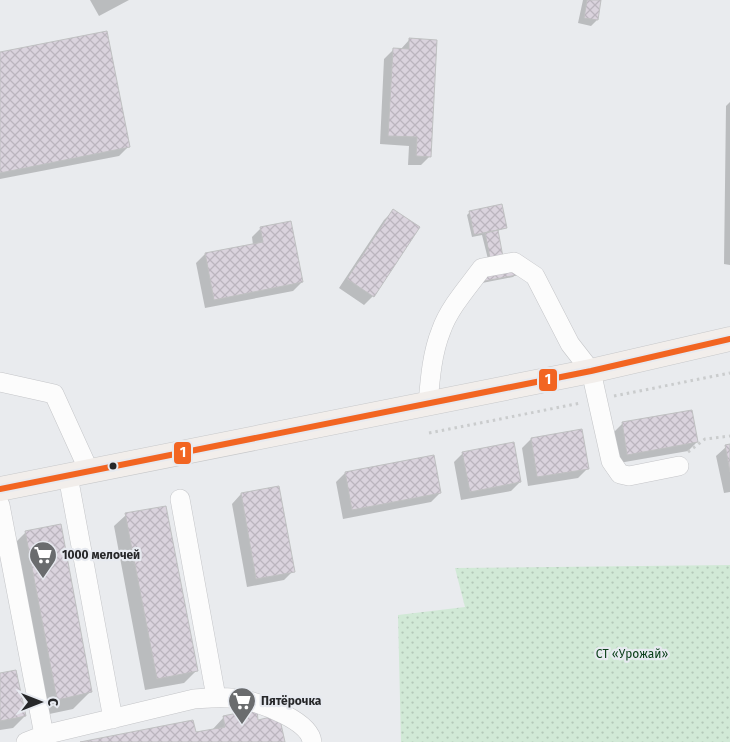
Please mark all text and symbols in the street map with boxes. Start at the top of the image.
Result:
line badge: 1 [538,368,558,392]
text: 1 [545,371,551,388]
line badge: 1 [173,441,192,465]
text: 1 [180,444,186,461]
unlabelled marker [108,461,118,471]
supermarket icon: 1000 мелочей [28,540,58,579]
place label: 1000 мелочей [62,548,140,562]
park label: СТ «Урожай» [596,647,668,661]
north arrow [15,677,65,727]
supermarket icon: Пятёрочка [227,686,257,725]
place label: Пятёрочка [261,694,322,708]
text: С [44,698,61,706]

